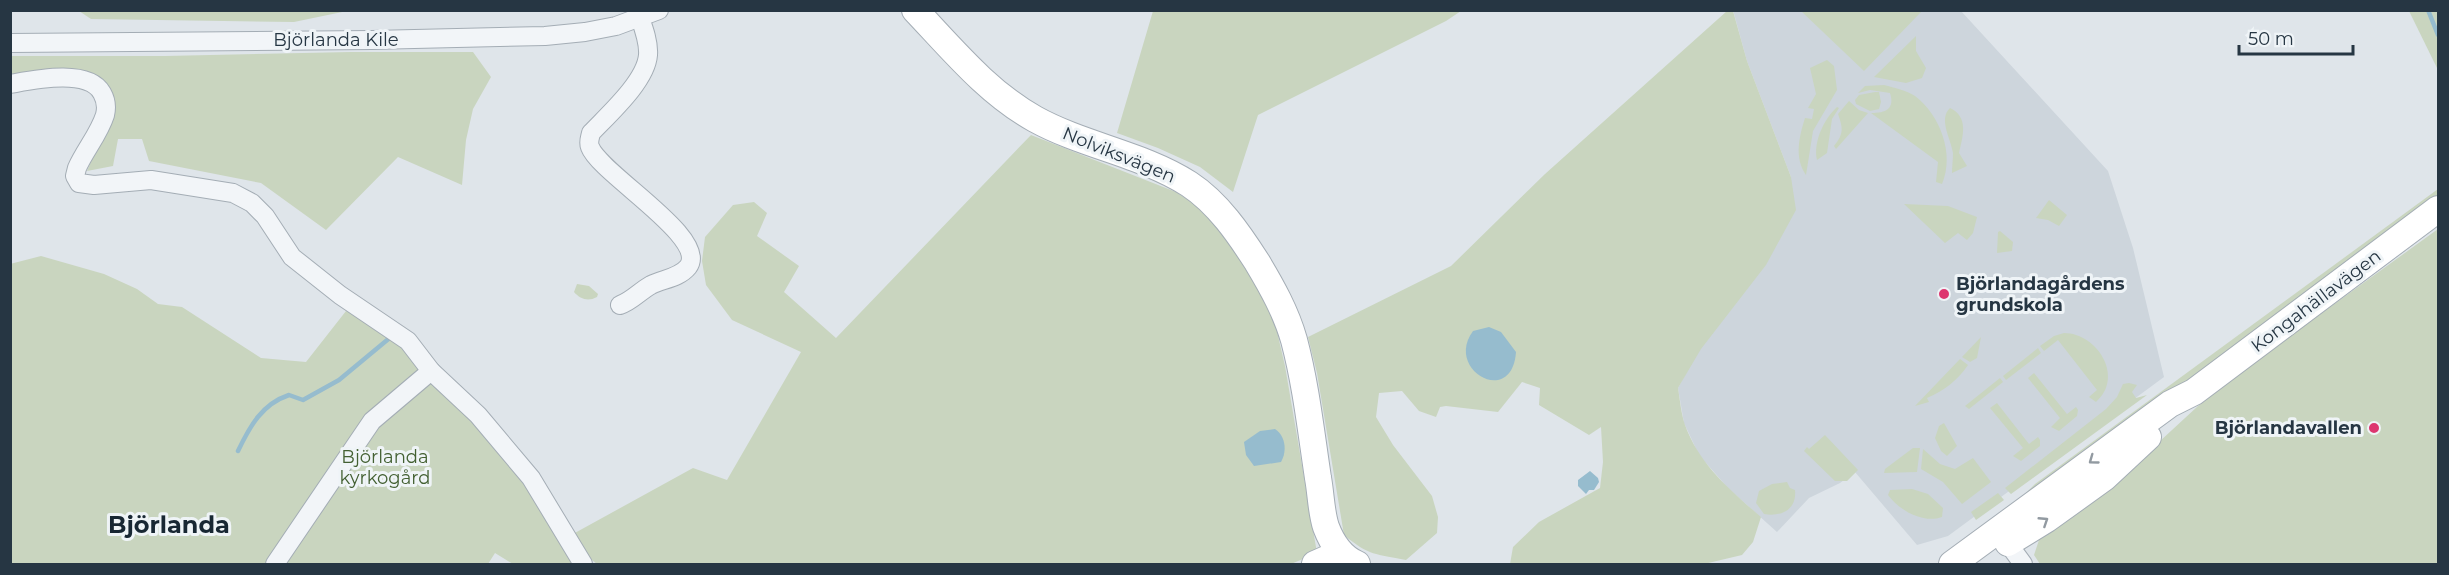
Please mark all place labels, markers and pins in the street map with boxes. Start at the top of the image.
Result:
place label: Björlandagårdens grundskola [1956,273,2125,316]
marker: Björlandagårdens grundskola [1937,287,1951,301]
place label: Björlandavallen [2215,417,2362,439]
marker: Björlandavallen [2367,421,2381,435]

